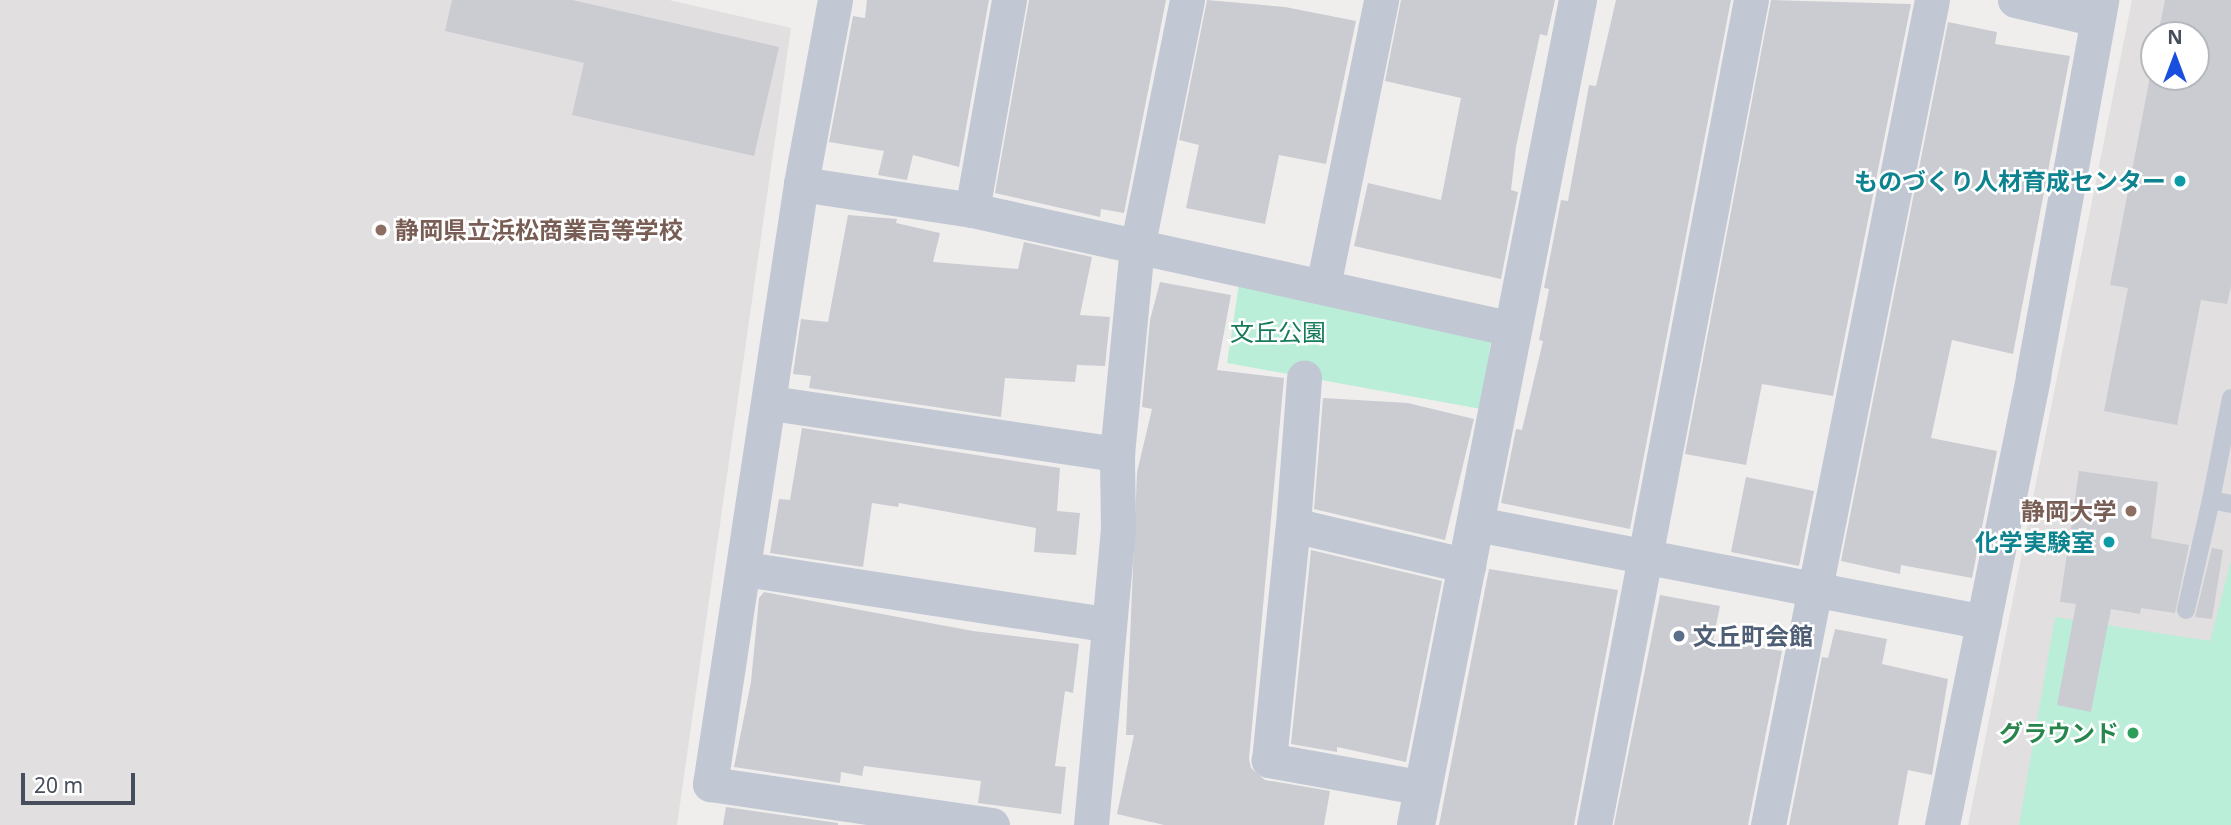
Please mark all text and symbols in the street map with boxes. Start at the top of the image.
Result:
north arrow [2140,21,2210,91]
text: N [2167,24,2183,50]
place label: ものづくり人材育成センター [1854,167,2166,195]
marker: ものづくり人材育成センター [2172,173,2188,189]
place label: 静岡県立浜松商業高等学校 [395,216,683,244]
marker: 静岡県立浜松商業高等学校 [373,222,389,238]
park label: 文丘公園 [1230,318,1326,346]
place label: 静岡大学 [2021,497,2117,525]
marker: 静岡大学 [2123,503,2139,519]
place label: 化学実験室 [1975,528,2095,556]
marker: 化学実験室 [2101,534,2117,550]
place label: 文丘町会館 [1693,622,1813,650]
marker: 文丘町会館 [1671,628,1687,644]
place label: グラウンド [1999,719,2119,747]
marker: グラウンド [2125,725,2141,741]
scale bar [24,758,138,802]
text: 20 m [34,771,83,799]

